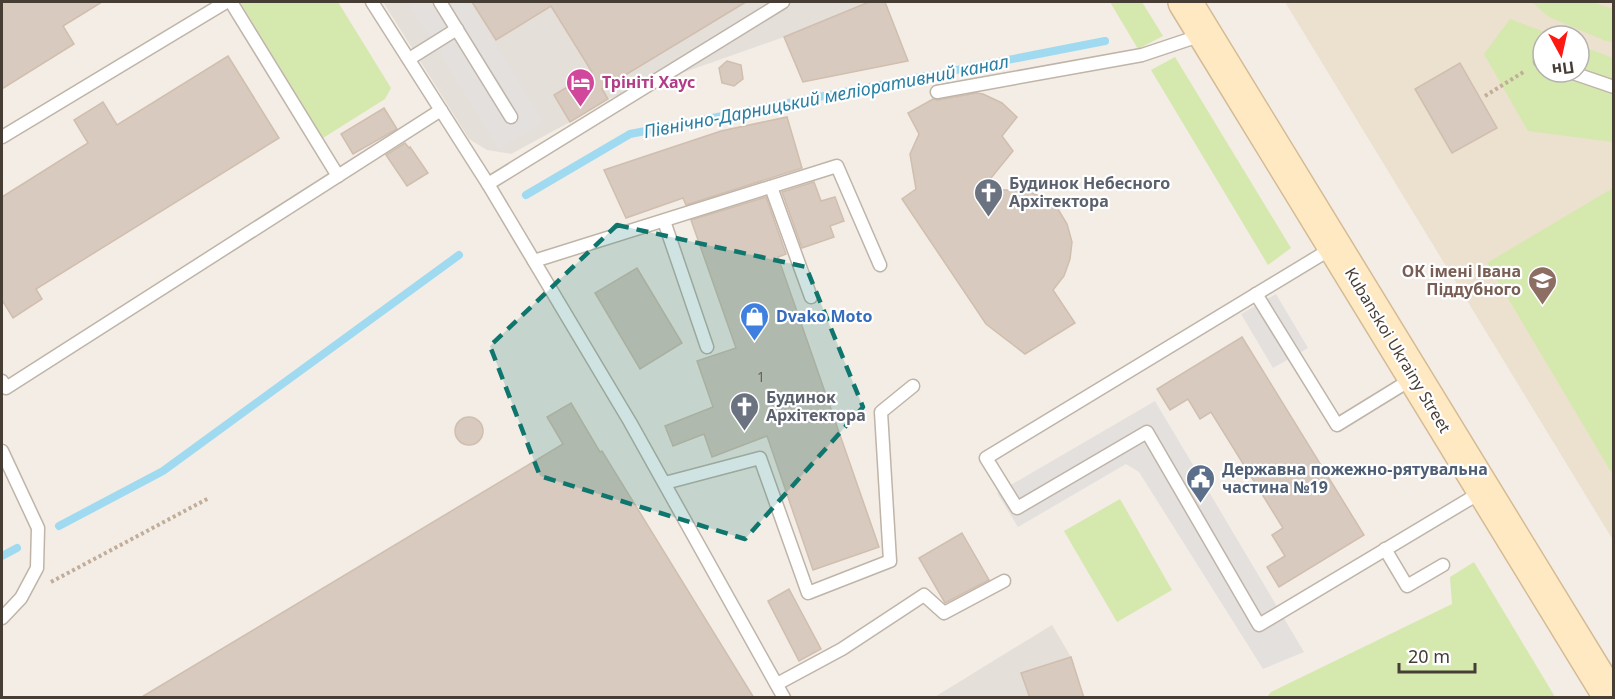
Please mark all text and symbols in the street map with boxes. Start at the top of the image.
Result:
north arrow [1531,24,1591,84]
water label: Північно-Дарницький меліоративний канал [641,49,1011,143]
text: Пн [1550,56,1576,81]
hotel icon: Трініті Хаус [565,66,597,108]
place label: Трініті Хаус [602,71,695,93]
place label: Будинок Небесного Архітектора [1009,172,1170,212]
church icon: Будинок Небесного Архітектора [972,176,1004,218]
place label: ОК імені Івана Піддубного [1402,260,1521,300]
street label: Kubanskoi Ukrainy Street [1340,263,1456,437]
school or university icon: ОК імені Івана Піддубного [1526,264,1558,306]
shop icon: Dvako Moto [739,300,771,342]
place label: Dvako Moto [776,305,873,327]
house number: 1 [757,367,765,386]
place label: Будинок Архітектора [766,386,866,426]
church icon: Будинок Архітектора [729,390,761,432]
place label: Державна пожежно-рятувальна частина №19 [1222,458,1488,498]
public building icon: Державна пожежно-рятувальна частина №19 [1185,462,1217,504]
scale bar [1399,636,1476,674]
text: 20 m [1408,644,1450,668]

